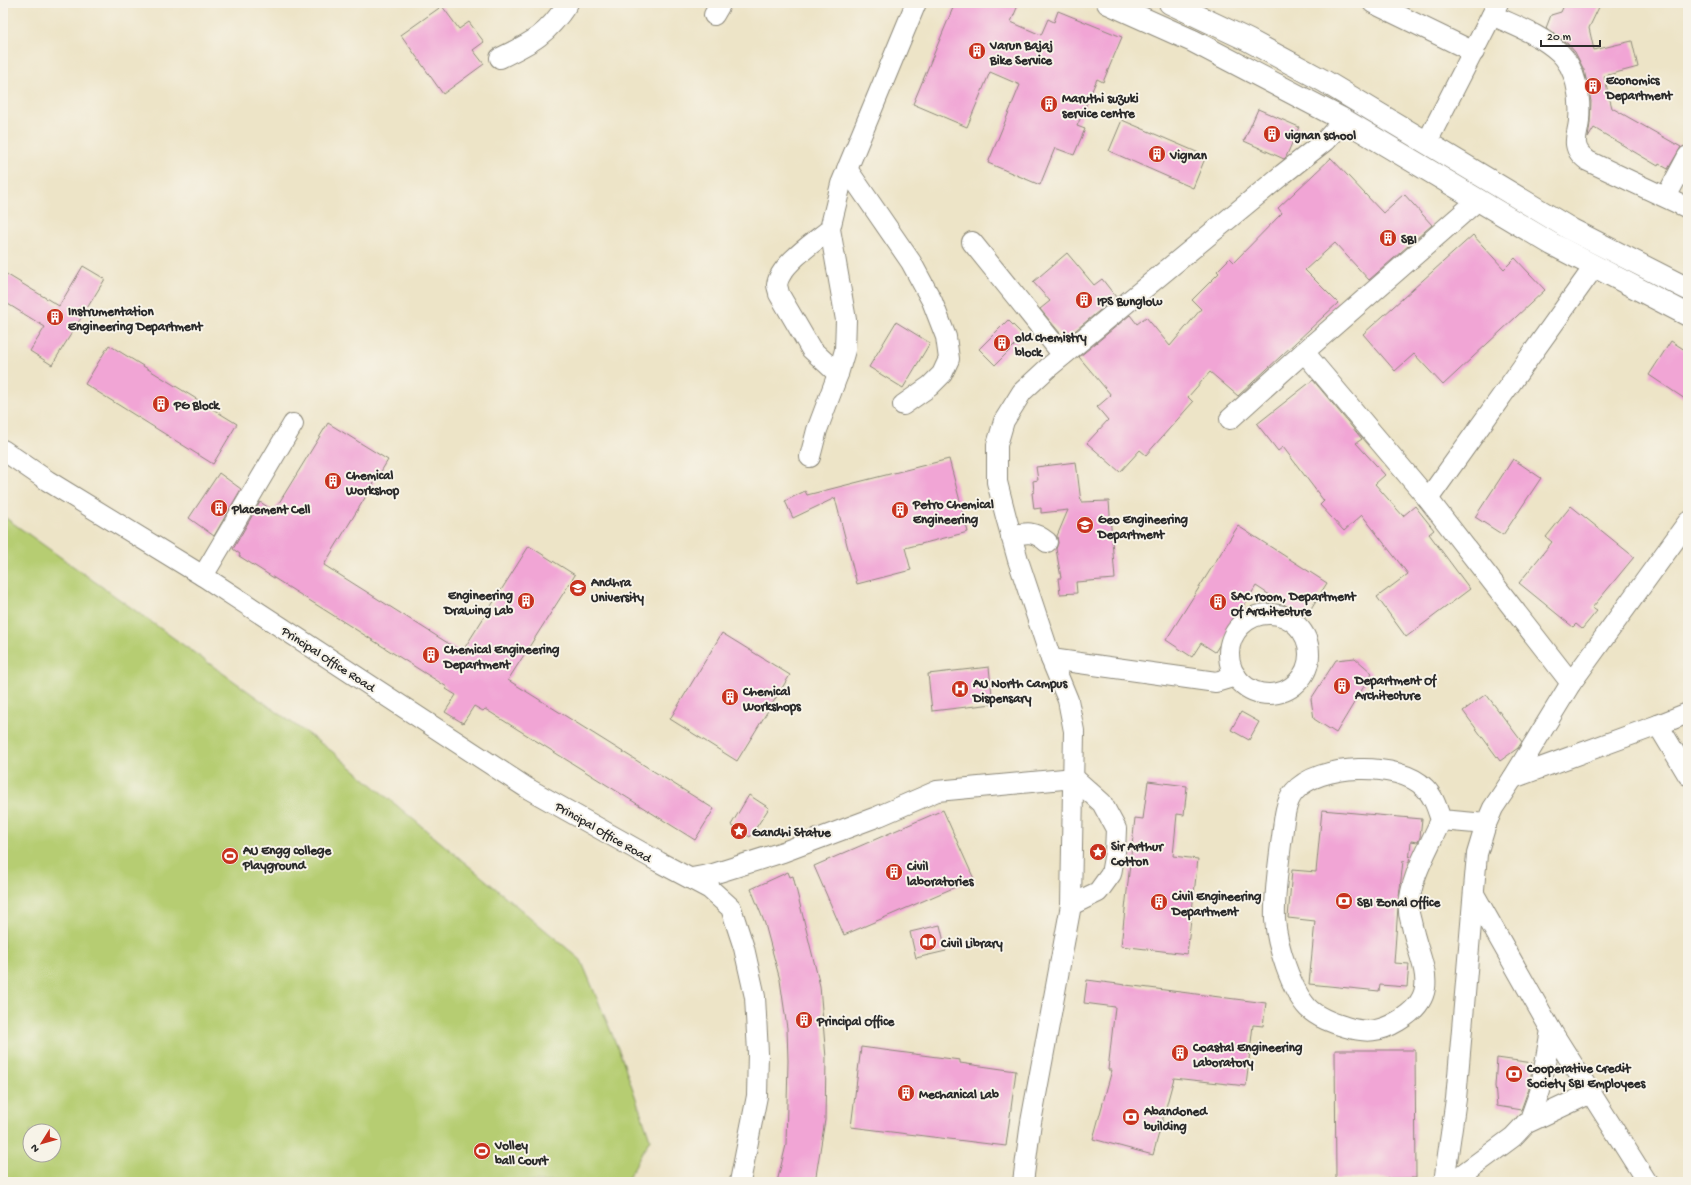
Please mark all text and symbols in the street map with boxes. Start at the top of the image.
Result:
scale bar [1541,22,1600,48]
text: 20 m [1547,31,1572,45]
place label: Varun Bajaj Bike Service [989,39,1053,69]
building icon: Varun Bajaj Bike Service [967,41,987,61]
place label: Economics Department [1605,74,1674,105]
building icon: Economics Department [1583,76,1603,96]
place label: Maruthi suzuki service centre [1062,92,1139,122]
building icon: Maruthi suzuki service centre [1039,94,1059,114]
building icon: vignan school [1262,124,1282,144]
place label: vignan school [1284,129,1356,144]
building icon: Vignan [1147,144,1167,164]
place label: Vignan [1169,149,1208,164]
building icon: SBI [1378,228,1398,248]
place label: SBI [1401,233,1417,248]
building icon: IPS Bunglow [1074,290,1094,310]
place label: IPS Bunglow [1097,295,1163,310]
place label: Instrumentation Engineering Department [68,305,204,336]
building icon: Instrumentation Engineering Department [45,307,65,327]
place label: old chemistry block [1014,331,1087,361]
building icon: old chemistry block [992,333,1012,353]
building icon: PG Block [151,394,171,414]
place label: PG Block [173,399,221,414]
place label: Chemical Workshop [345,469,400,500]
building icon: Chemical Workshop [323,471,343,491]
building icon: Placement Cell [209,498,229,518]
place label: Petro Chemical Engineering [912,498,994,528]
building icon: Petro Chemical Engineering [890,500,910,520]
place label: Placement Cell [231,503,310,518]
place label: Geo Engineering Department [1097,513,1188,544]
school or university icon: Geo Engineering Department [1075,515,1095,535]
place label: Andhra University [590,576,644,606]
school or university icon: Andhra University [568,578,588,598]
place label: Engineering Drawing Lab [443,589,514,619]
place label: SAC room, Department Of Architecture [1231,590,1357,620]
building icon: Engineering Drawing Lab [516,591,536,611]
building icon: SAC room, Department Of Architecture [1208,592,1228,612]
street label: Principal Office Road [277,624,378,697]
place label: Chemical Engineering Department [443,643,560,674]
building icon: Chemical Engineering Department [421,645,441,665]
place label: Department Of Architecture [1354,673,1438,704]
building icon: Department Of Architecture [1332,676,1352,696]
place label: AU North Campus Dispensary [972,677,1068,708]
hospital icon: AU North Campus Dispensary [950,679,970,699]
place label: Chemical Workshops [742,685,802,716]
building icon: Chemical Workshops [720,687,740,707]
street label: Principal Office Road [551,799,655,868]
place icon: Gandhi Statue [729,821,749,841]
place label: Gandhi Statue [752,826,832,841]
place label: Sir Arthur Cotton [1110,840,1164,870]
place icon: Sir Arthur Cotton [1088,842,1108,862]
place label: AU Engg college Playground [242,844,332,874]
sports icon: AU Engg college Playground [220,846,240,866]
place label: Civil laboratories [906,860,975,890]
building icon: Civil laboratories [884,862,904,882]
place label: Civil Engineering Department [1171,890,1262,921]
bank icon: SBI Zonal Office [1334,891,1354,911]
building icon: Civil Engineering Department [1149,892,1169,912]
place label: SBI Zonal Office [1357,895,1441,911]
library icon: Civil Library [918,932,938,952]
place label: Civil Library [940,937,1003,952]
building icon: Principal Office [794,1010,814,1030]
place label: Principal Office [816,1014,896,1031]
place label: Coastal Engineering Laboratory [1192,1041,1303,1071]
building icon: Coastal Engineering Laboratory [1170,1043,1190,1063]
place label: Cooperative Credit Society SBI Employees [1526,1062,1647,1093]
bank icon: Cooperative Credit Society SBI Employees [1504,1064,1524,1084]
building icon: Mechanical Lab [896,1083,916,1103]
place label: Mechanical Lab [919,1088,999,1103]
place label: Abandoned building [1143,1105,1208,1135]
bank icon: Abandoned building [1121,1107,1141,1127]
north arrow [22,1123,62,1163]
place label: Volley ball Court [494,1139,549,1169]
text: N [29,1141,43,1154]
sports icon: Volley ball Court [472,1141,492,1161]

